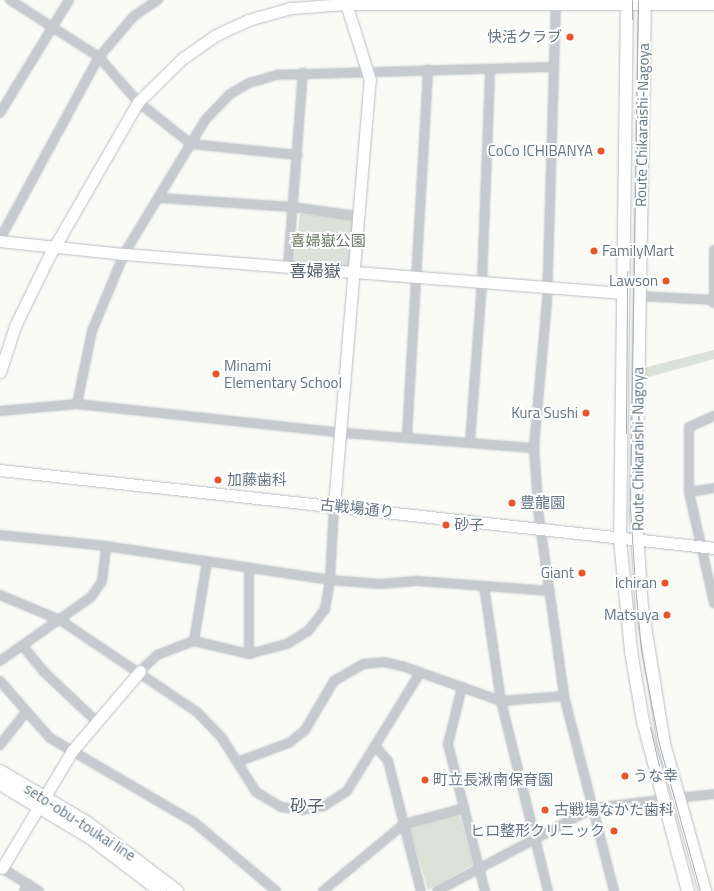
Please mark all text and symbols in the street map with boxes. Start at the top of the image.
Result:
place label: 快活クラブ [487,28,562,46]
marker: 快活クラブ [565,32,575,42]
street label: Route Chikaraishi-Nagoya [632,43,652,207]
place label: CoCo ICHIBANYA [488,142,593,160]
marker: CoCo ICHIBANYA [596,146,606,156]
park label: 喜婦嶽公園 [291,232,365,250]
place label: FamilyMart [602,242,674,260]
marker: FamilyMart [589,246,599,256]
district label: 喜婦嶽 [290,262,340,282]
place label: Lawson [609,272,658,290]
marker: Lawson [661,276,671,286]
place label: Minami Elementary School [224,356,342,391]
street label: Route Chikaraishi-Nagoya [629,367,647,531]
marker: Minami Elementary School [211,369,221,379]
place label: Kura Sushi [511,404,578,422]
marker: Kura Sushi [581,408,591,418]
place label: 加藤歯科 [227,471,287,489]
marker: 加藤歯科 [212,474,224,486]
place label: 豊龍園 [520,494,565,512]
street label: 古戦場通り [319,495,395,521]
marker: 豊龍園 [507,498,517,508]
place label: 砂子 [454,516,484,534]
marker: 砂子 [441,520,451,530]
place label: Giant [541,564,574,582]
marker: Giant [577,568,587,578]
place label: Ichiran [615,574,657,592]
marker: Ichiran [660,578,670,588]
place label: Matsuya [604,606,659,624]
marker: Matsuya [662,610,672,620]
place label: うな幸 [633,767,678,785]
place label: 町立長湫南保育園 [433,771,553,789]
marker: うな幸 [620,771,630,781]
marker: 町立長湫南保育園 [420,775,430,785]
street label: seto-obu-toukai line [21,779,139,865]
district label: 砂子 [290,797,324,817]
place label: 古戦場なかた歯科 [554,801,674,819]
marker: 古戦場なかた歯科 [539,804,551,816]
place label: ヒロ整形クリニック [470,822,605,840]
marker: ヒロ整形クリニック [608,825,620,837]

